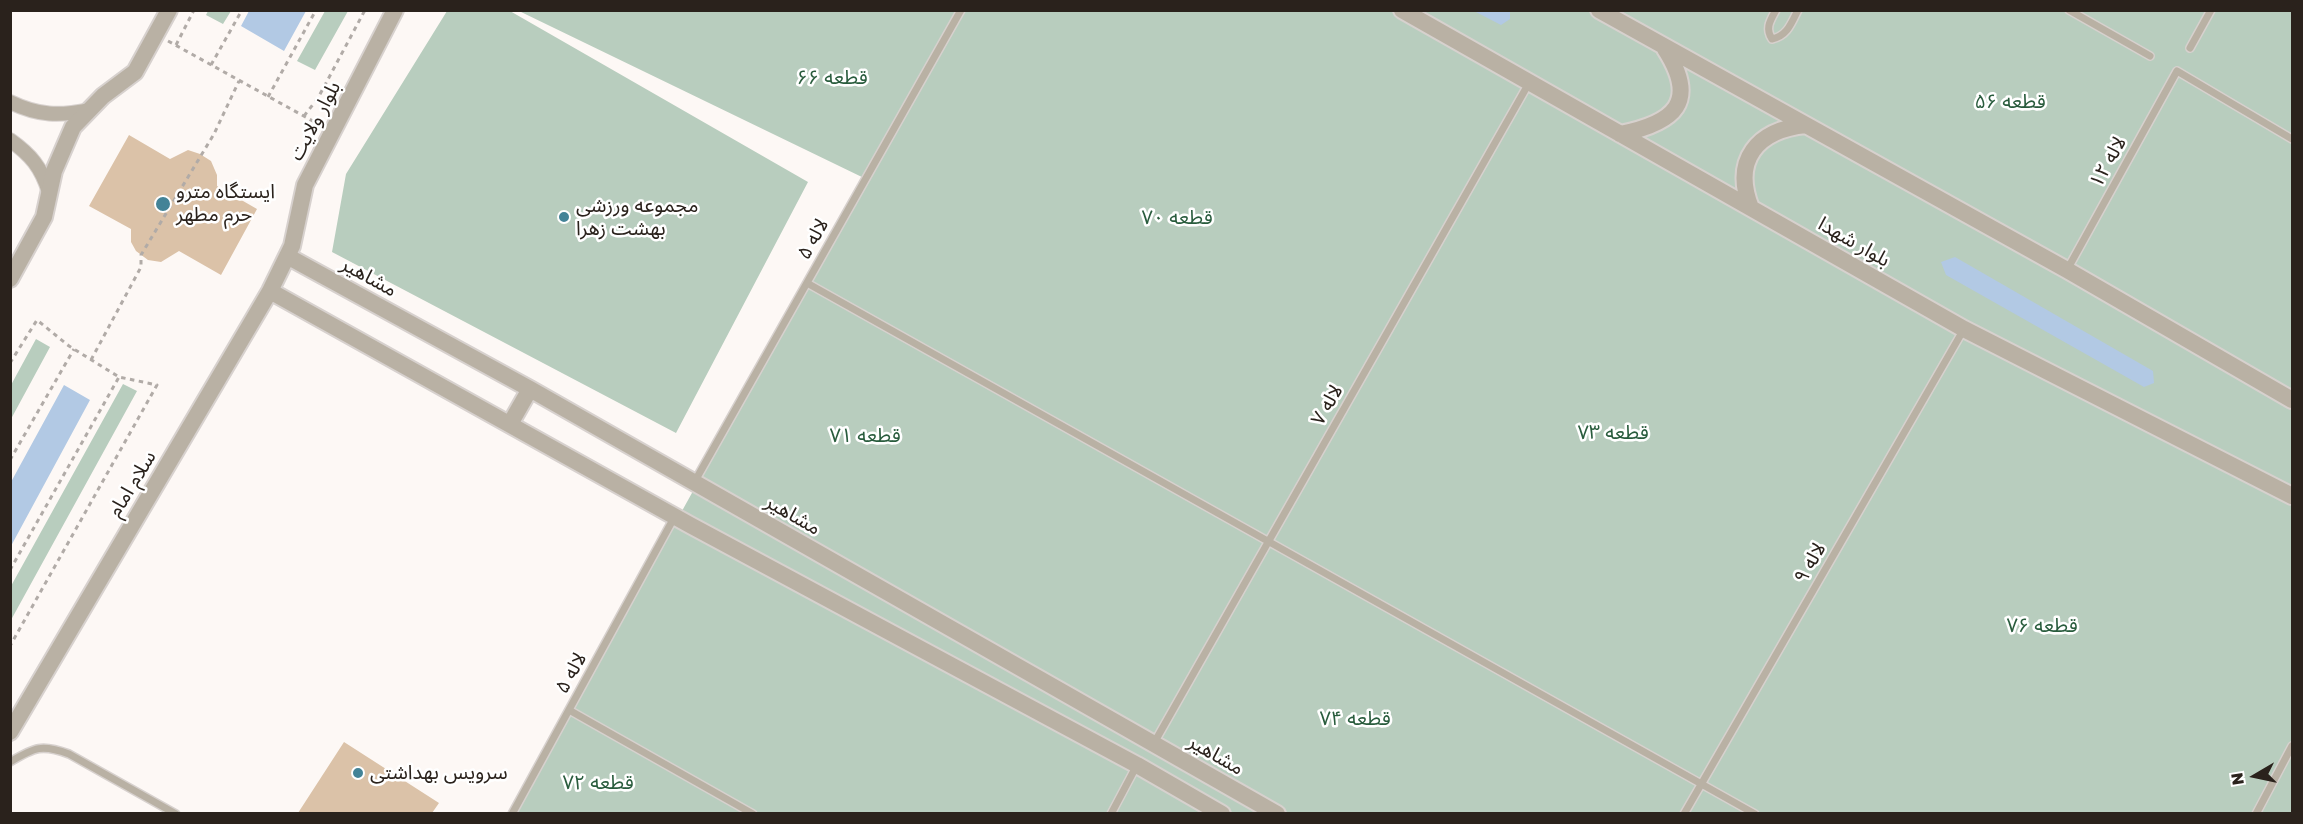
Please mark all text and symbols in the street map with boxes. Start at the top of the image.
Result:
park label: قطعه ۶۶ [796,66,868,90]
street label: بلوار ولایت [284,77,346,165]
park label: قطعه ۵۶ [1974,90,2046,114]
street label: لاله ۱۲ [2084,132,2132,192]
place label: ایستگاه مترو حرم مطهر [176,180,275,227]
place label: مجموعه ورزشی بهشت زهرا [576,194,698,241]
marker: ایستگاه مترو حرم مطهر [154,195,172,213]
park label: قطعه ۷۰ [1141,206,1213,230]
marker: مجموعه ورزشی بهشت زهرا [557,210,571,224]
street label: بلوار شهدا [1814,212,1894,272]
street label: لاله ۵ [792,214,834,264]
street label: مشاهیر [337,252,401,302]
street label: لاله ۷ [1306,380,1348,430]
park label: قطعه ۷۳ [1577,421,1649,445]
park label: قطعه ۷۱ [829,424,901,448]
street label: سلام امام [103,446,161,522]
street label: مشاهیر [761,490,825,540]
street label: لاله ۹ [1789,538,1831,588]
park label: قطعه ۷۶ [2006,614,2078,638]
street label: لاله ۵ [550,648,592,698]
park label: قطعه ۷۴ [1319,707,1391,731]
street label: مشاهیر [1184,730,1248,780]
north arrow [2225,746,2285,806]
place label: سرویس بهداشتی [370,761,508,785]
marker: سرویس بهداشتی [351,766,365,780]
park label: قطعه ۷۲ [562,771,634,795]
text: N [2226,771,2248,786]

